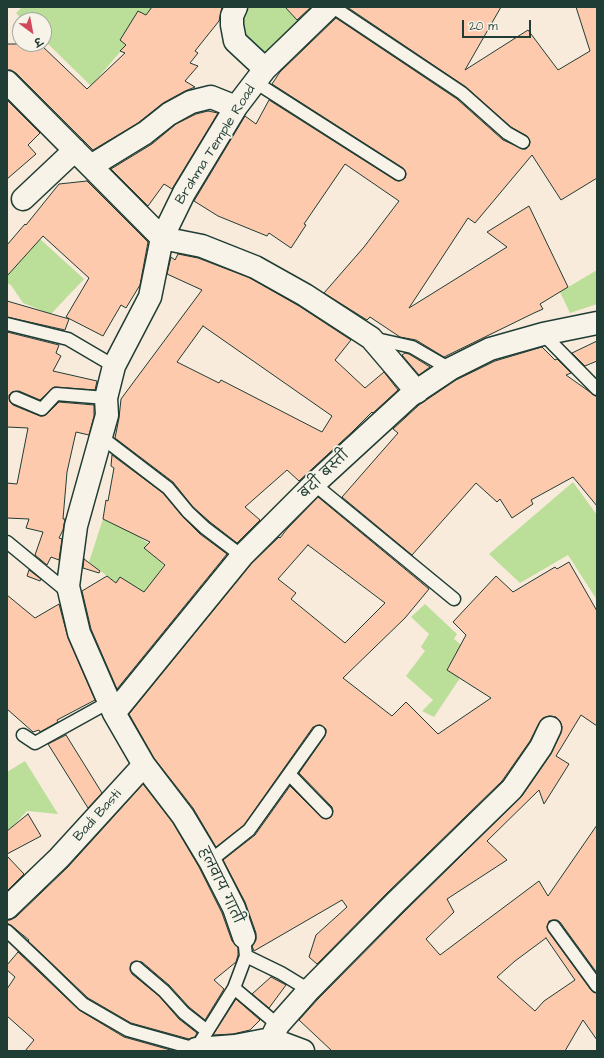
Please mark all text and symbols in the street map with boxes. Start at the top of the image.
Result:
north arrow [12,12,52,52]
scale bar [464,12,533,38]
text: 20 m [469,18,498,35]
text: उ [31,33,45,50]
street label: Brahma Temple Road [172,82,260,208]
street label: बदी बस्ती [297,447,353,503]
street label: Badi Basti [70,787,126,845]
street label: हलवाय गाती [194,845,246,927]

